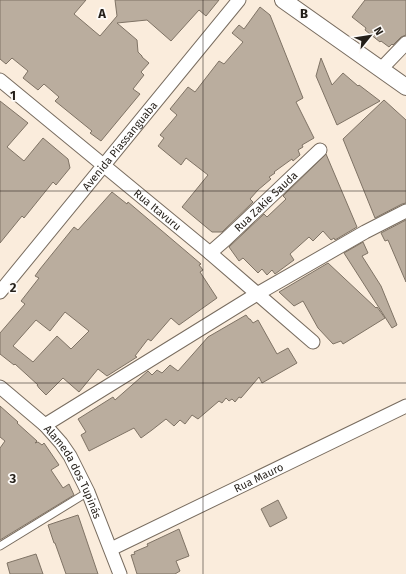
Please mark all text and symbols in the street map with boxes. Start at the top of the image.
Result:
text: A [97,6,106,21]
text: B [300,6,308,21]
north arrow [350,16,390,56]
text: N [371,25,386,38]
text: 1 [10,88,16,103]
street label: Avenida Piassanguaba [80,99,160,193]
street label: Rua Zakie Sauda [231,168,300,234]
street label: Rua Itavuru [131,186,184,233]
text: 2 [10,280,17,295]
street label: Alameda dos Tupinás [41,422,104,521]
street label: Rua Mauro [232,460,285,495]
text: 3 [9,471,17,486]

